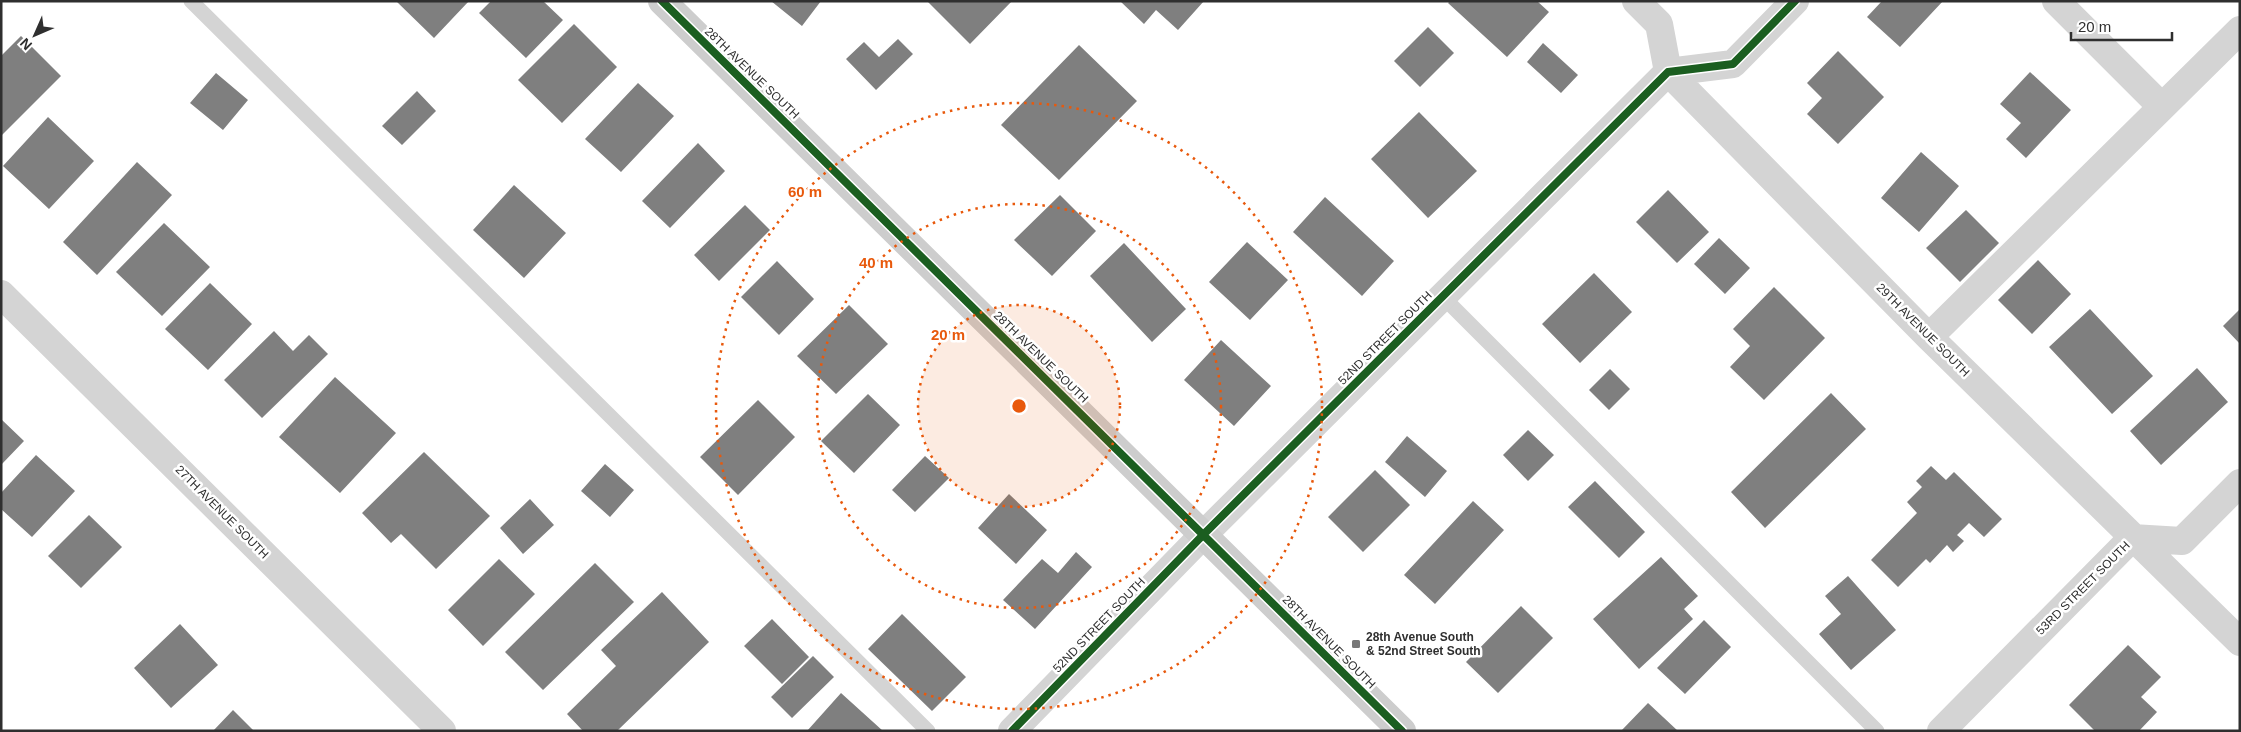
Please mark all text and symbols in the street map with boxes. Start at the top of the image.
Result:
north arrow [10,10,60,60]
scale bar [2071,10,2172,42]
text: 20 m [2078,18,2111,35]
street label: 28TH AVENUE SOUTH [702,24,802,122]
text: N [17,35,35,53]
text: 60 m [788,183,822,200]
text: 40 m [859,254,893,271]
street label: 29TH AVENUE SOUTH [1874,281,1972,379]
street label: 52ND STREET SOUTH [1335,288,1435,388]
street label: 28TH AVENUE SOUTH [991,308,1091,406]
text: 20 m [931,326,965,343]
centre of rings [1010,397,1028,415]
street label: 27TH AVENUE SOUTH [173,463,271,561]
street label: 53RD STREET SOUTH [2033,538,2133,638]
street label: 52ND STREET SOUTH [1050,575,1148,675]
street label: 28TH AVENUE SOUTH [1280,593,1378,691]
place label: 28th Avenue South & 52nd Street South [1366,630,1481,658]
marker: 28th Avenue South & 52nd Street South [1350,638,1362,650]

